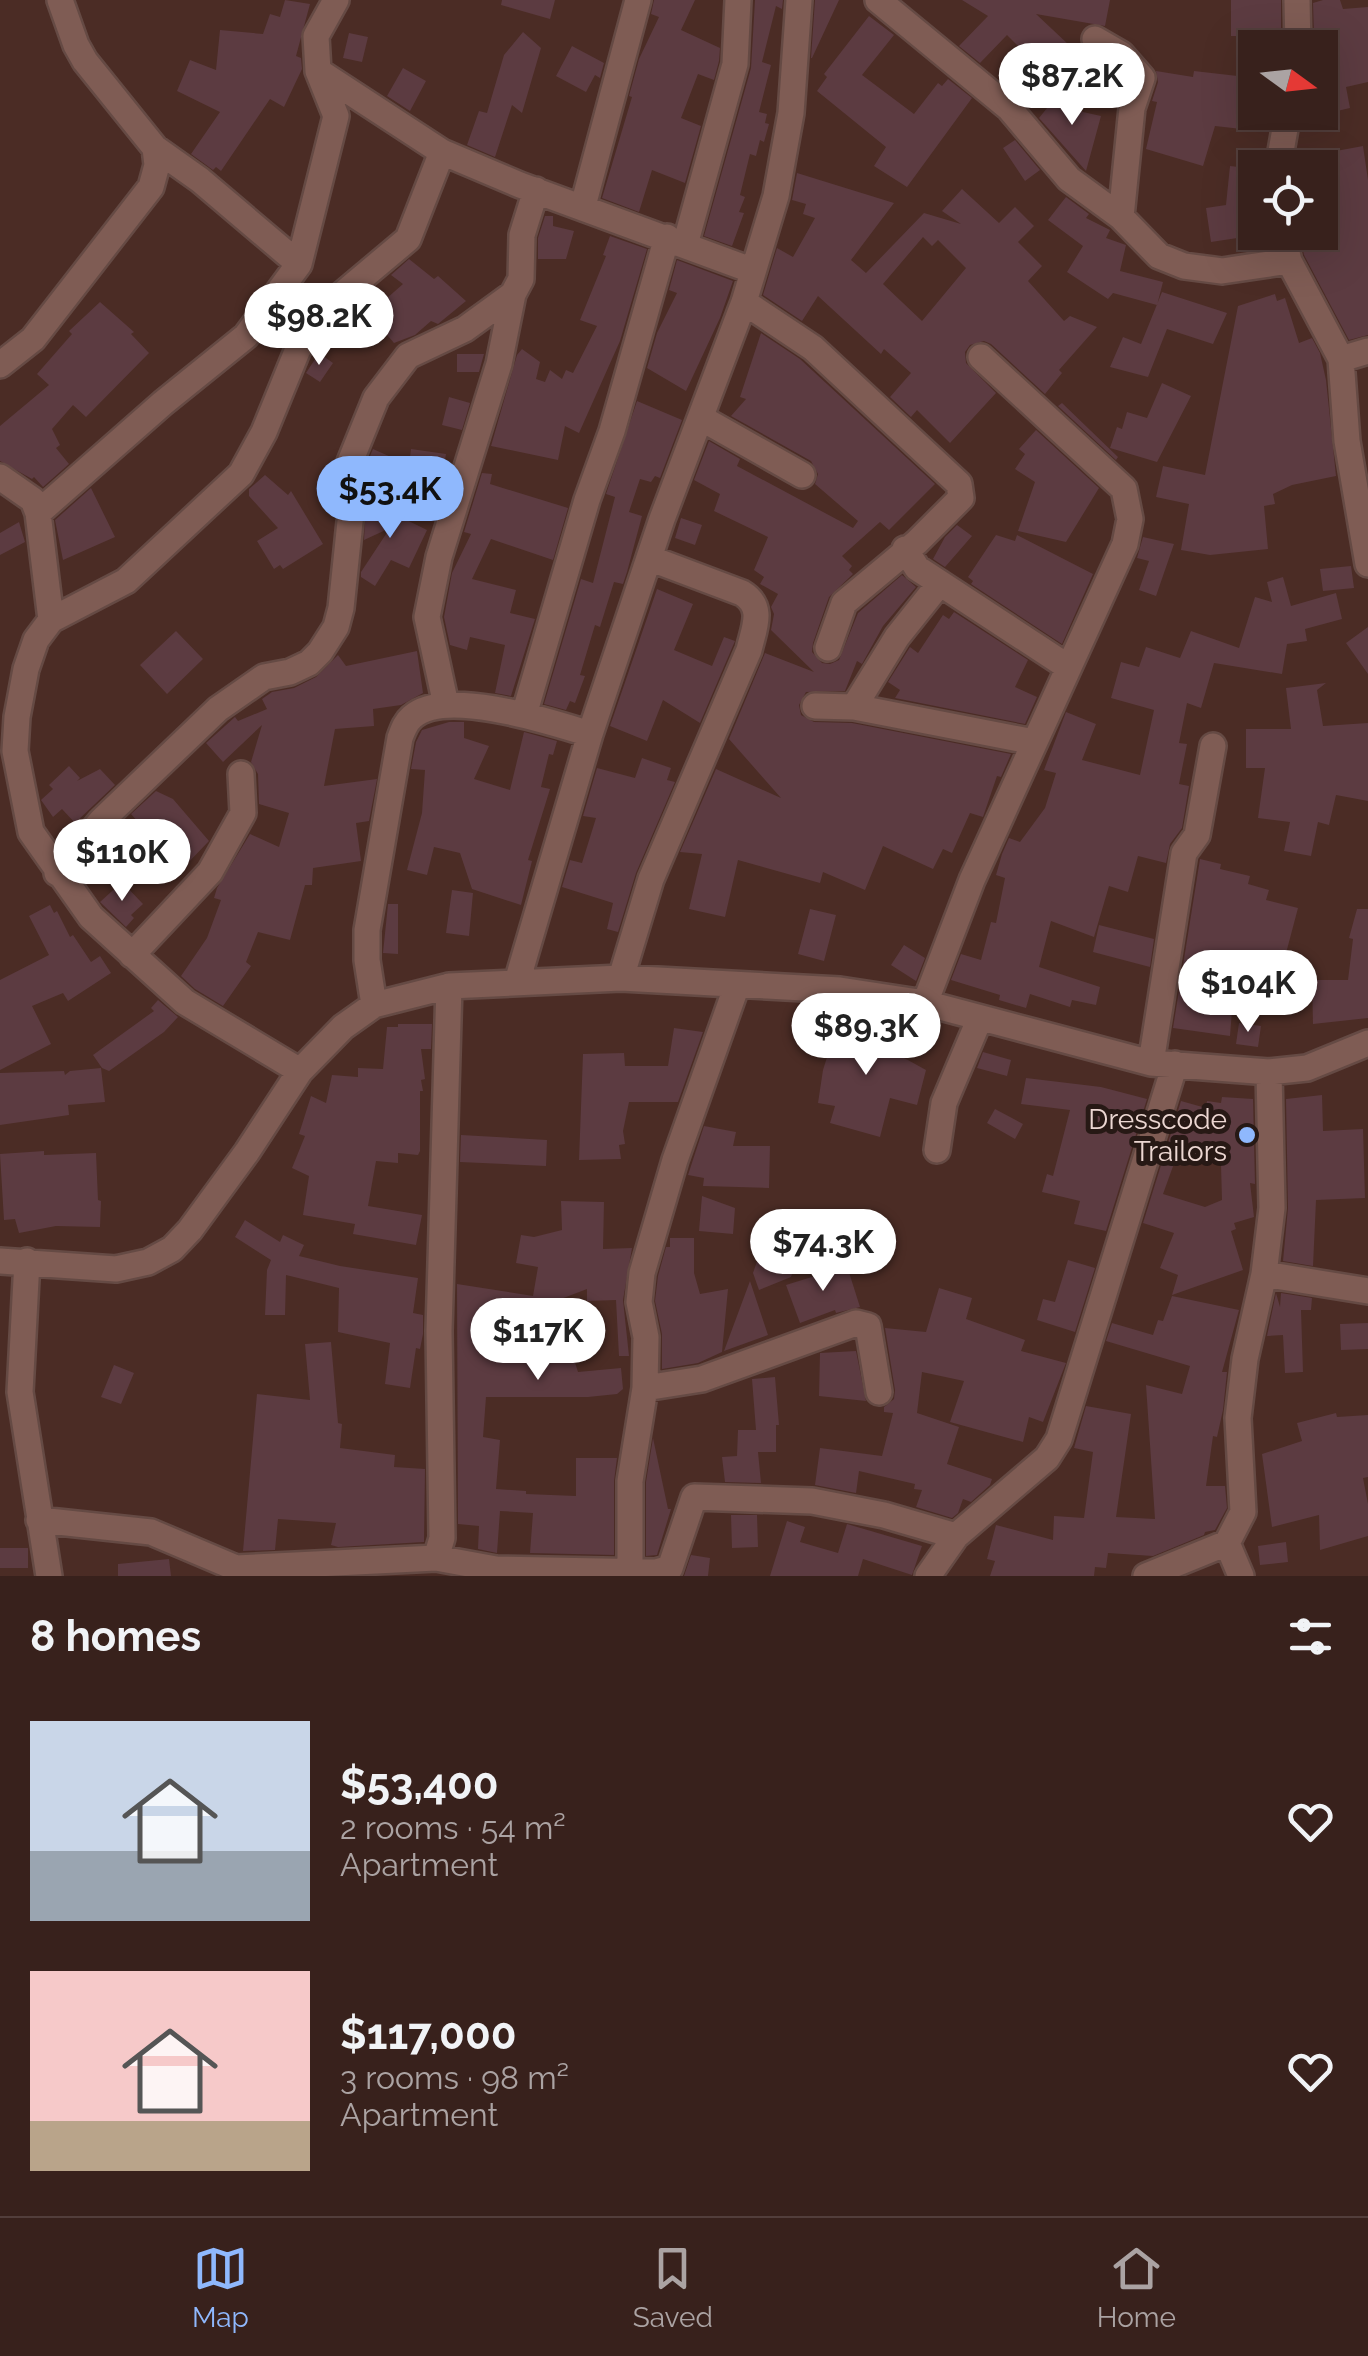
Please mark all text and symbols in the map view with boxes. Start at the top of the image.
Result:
north arrow [1238,30,1338,130]
map controls [1238,30,1338,250]
pin: $87.2K [991,43,1153,128]
text: $87.2K [1021,57,1123,94]
button: locate [1238,150,1338,250]
pin: $98.2K [238,283,400,368]
text: $98.2K [266,297,372,334]
pin: $53.4K [309,456,471,541]
text: $53.4K [339,470,441,507]
pin: $110K [52,819,192,904]
text: $110K [76,833,168,870]
pin: $104K [1178,950,1318,1035]
text: $104K [1200,964,1296,1001]
pin: $89.3K [785,993,947,1078]
text: $89.3K [814,1007,918,1044]
place label: Dresscode Trailors [1088,1103,1227,1168]
marker: Dresscode Trailors [1236,1124,1258,1146]
pin: $74.3K [742,1209,904,1294]
text: $74.3K [772,1223,874,1260]
pin: $117K [468,1298,608,1383]
text: $117K [492,1312,584,1349]
icon: filters [1283,1609,1338,1664]
text: 8 homes [30,1612,201,1661]
text: $53,400 [340,1760,499,1809]
icon: home [110,1761,230,1881]
icon: heart [1283,1794,1338,1849]
text: 2 rooms · 54 m² [340,1809,566,1846]
text: Apartment [340,1846,498,1883]
text: $117,000 [340,2010,516,2059]
icon: home [110,2011,230,2131]
icon: heart [1283,2044,1338,2099]
text: 3 rooms · 98 m² [340,2059,569,2096]
text: Apartment [340,2096,498,2133]
tab: Map [192,2241,249,2334]
tab: Saved [633,2241,713,2334]
tab: Home [1097,2241,1176,2334]

